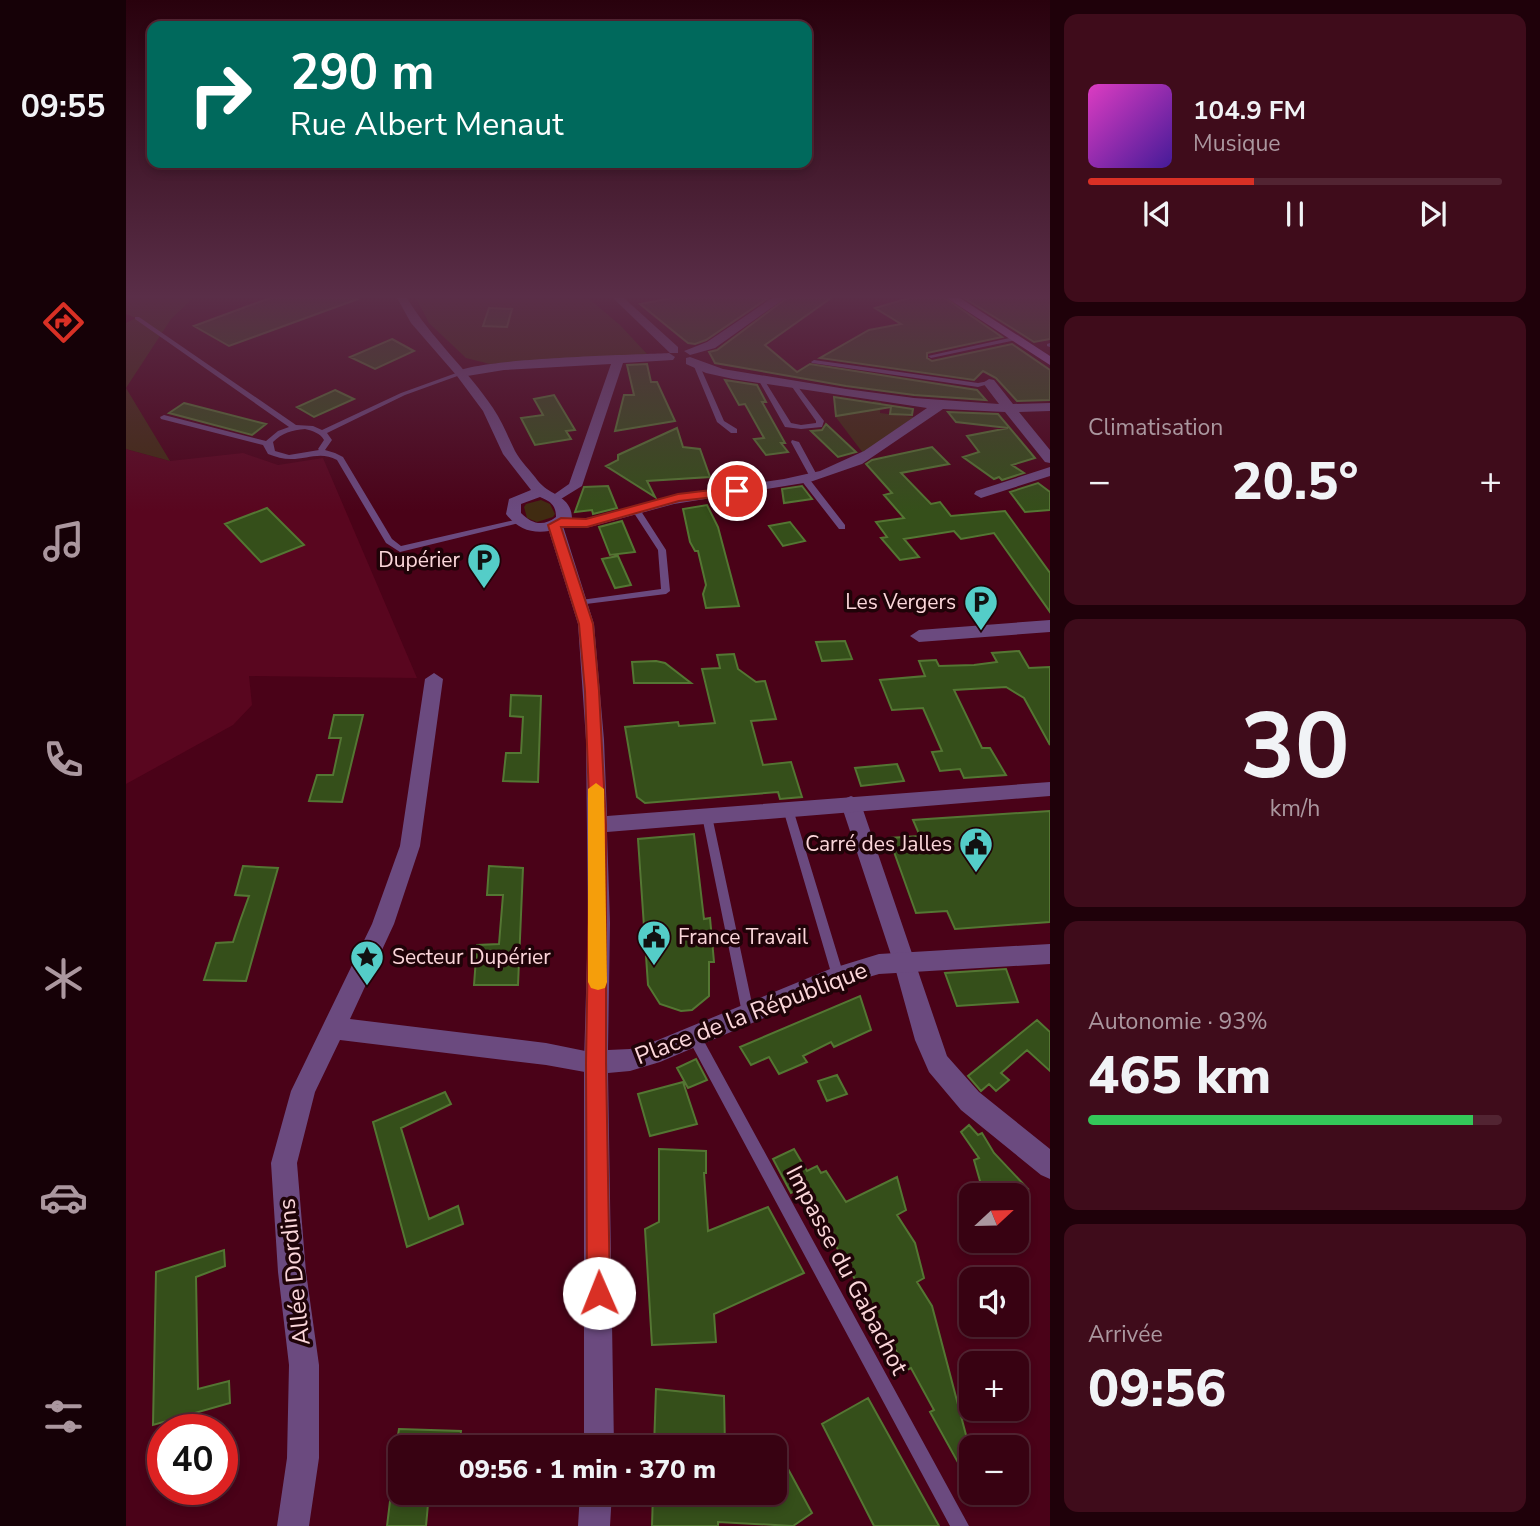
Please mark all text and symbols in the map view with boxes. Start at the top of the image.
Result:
text: 290 m [290,39,434,106]
icon: right [175,49,266,140]
text: 09:55 [21,85,105,128]
text: 104.9 FM [1193,93,1306,128]
text: Rue Albert Menaut [290,103,564,146]
text: Musique [1193,128,1281,159]
icon: previous [1138,195,1176,233]
icon: pause [1276,195,1314,233]
icon: next [1414,195,1452,233]
icon: directions [39,298,88,347]
text: Climatisation [1088,412,1223,443]
text: 20.5° [1231,446,1359,517]
text: − [1088,456,1111,507]
text: + [1479,456,1502,507]
pin [707,461,767,521]
icon: arrive [718,472,756,510]
icon: music [39,517,88,566]
parking icon: Dupérier [465,541,503,590]
place label: Dupérier [378,546,460,574]
parking icon: Les Vergers [962,583,1000,632]
place label: Les Vergers [845,588,956,616]
text: 30 [1240,685,1350,809]
icon: phone [39,735,88,784]
text: km/h [1270,793,1320,824]
public building icon: Carré des Jalles [957,825,995,874]
place label: Carré des Jalles [805,830,952,858]
public building icon: France Travail [635,918,673,967]
place label: France Travail [678,923,809,951]
place icon: Secteur Dupérier [348,938,386,987]
place label: Secteur Dupérier [392,943,551,971]
icon: climate [39,954,88,1003]
street label: Place de la République [630,954,872,1072]
text: Autonomie · 93% [1088,1006,1268,1037]
text: 465 km [1088,1040,1271,1111]
street label: Impasse du Gabachot [778,1160,916,1381]
icon: car [39,1173,88,1222]
north arrow [959,1183,1029,1253]
map controls [959,1183,1029,1505]
street label: Allée Dordins [270,1197,318,1347]
position arrow [562,1256,636,1330]
button: sound [959,1267,1029,1337]
text: Arrivée [1088,1319,1163,1350]
button: + [959,1351,1029,1421]
text: 09:56 [1088,1353,1226,1424]
icon: filters [39,1392,88,1441]
speed limit sign: 40 [147,1414,238,1505]
button: − [959,1435,1029,1505]
text: 09:56 · 1 min · 370 m [459,1452,716,1487]

